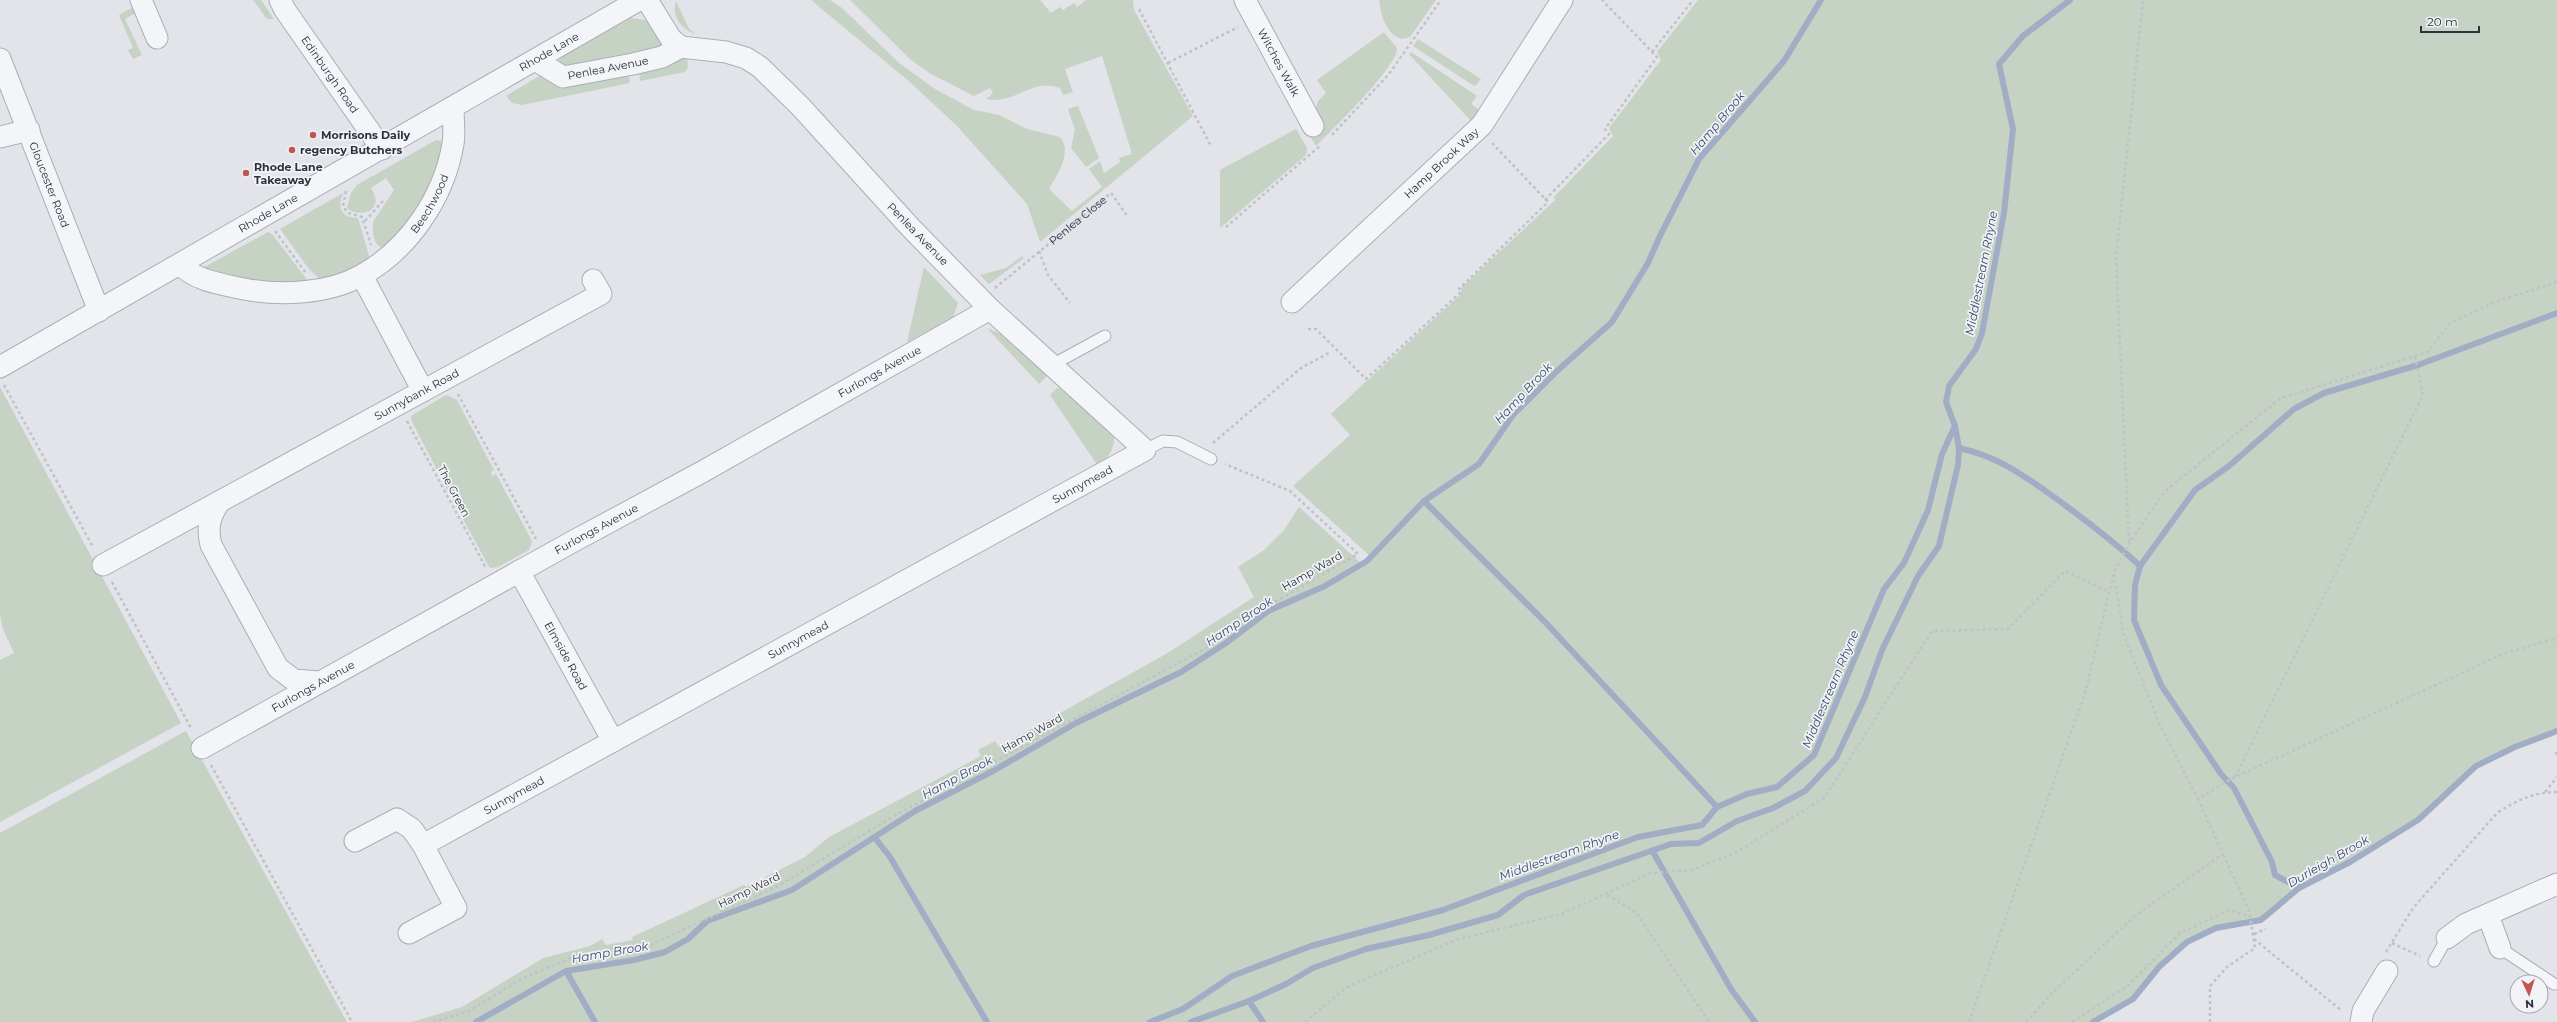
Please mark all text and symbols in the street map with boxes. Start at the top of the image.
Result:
scale bar [2421,8,2479,34]
text: 20 m [2427,14,2458,29]
street label: Witches Walk [1255,26,1303,99]
street label: Rhode Lane [517,29,581,74]
street label: Edinburgh Road [298,33,362,116]
street label: Penlea Avenue [566,53,650,83]
water label: Hamp Brook [1686,88,1748,158]
street label: Hamp Brook Way [1401,125,1482,201]
place label: Morrisons Daily [321,128,411,142]
marker: Morrisons Daily [308,130,318,140]
street label: Gloucester Road [26,140,73,230]
place label: regency Butchers [300,143,402,157]
marker: regency Butchers [287,145,297,155]
place label: Rhode Lane Takeaway [254,160,323,187]
marker: Rhode Lane Takeaway [241,168,251,178]
street label: Beechwood [407,172,452,236]
street label: Rhode Lane [236,190,301,236]
street label: Penlea Close [1046,192,1110,248]
street label: Penlea Avenue [884,200,952,269]
water label: Middlestream Rhyne [1962,209,2000,337]
street label: Furlongs Avenue [835,342,924,401]
water label: Hamp Brook [1491,359,1556,427]
street label: Sunnybank Road [372,366,461,423]
street label: Sunnymead [1050,462,1115,506]
street label: The Green [434,463,474,519]
street label: Furlongs Avenue [552,501,641,557]
street label: Hamp Ward [1279,548,1345,594]
water label: Hamp Brook [1203,593,1276,649]
street label: Sunnymead [765,618,831,662]
street label: Elmside Road [541,619,590,693]
water label: Middlestream Rhyne [1798,628,1862,750]
street label: Furlongs Avenue [269,657,357,715]
street label: Hamp Ward [999,711,1065,755]
water label: Hamp Brook [919,752,996,802]
street label: Sunnymead [481,773,547,817]
water label: Middlestream Rhyne [1497,826,1621,884]
water label: Durleigh Brook [2285,831,2372,890]
street label: Hamp Ward [716,869,782,911]
water label: Hamp Brook [570,938,650,966]
north arrow [2509,974,2549,1014]
text: N [2525,997,2535,1011]

